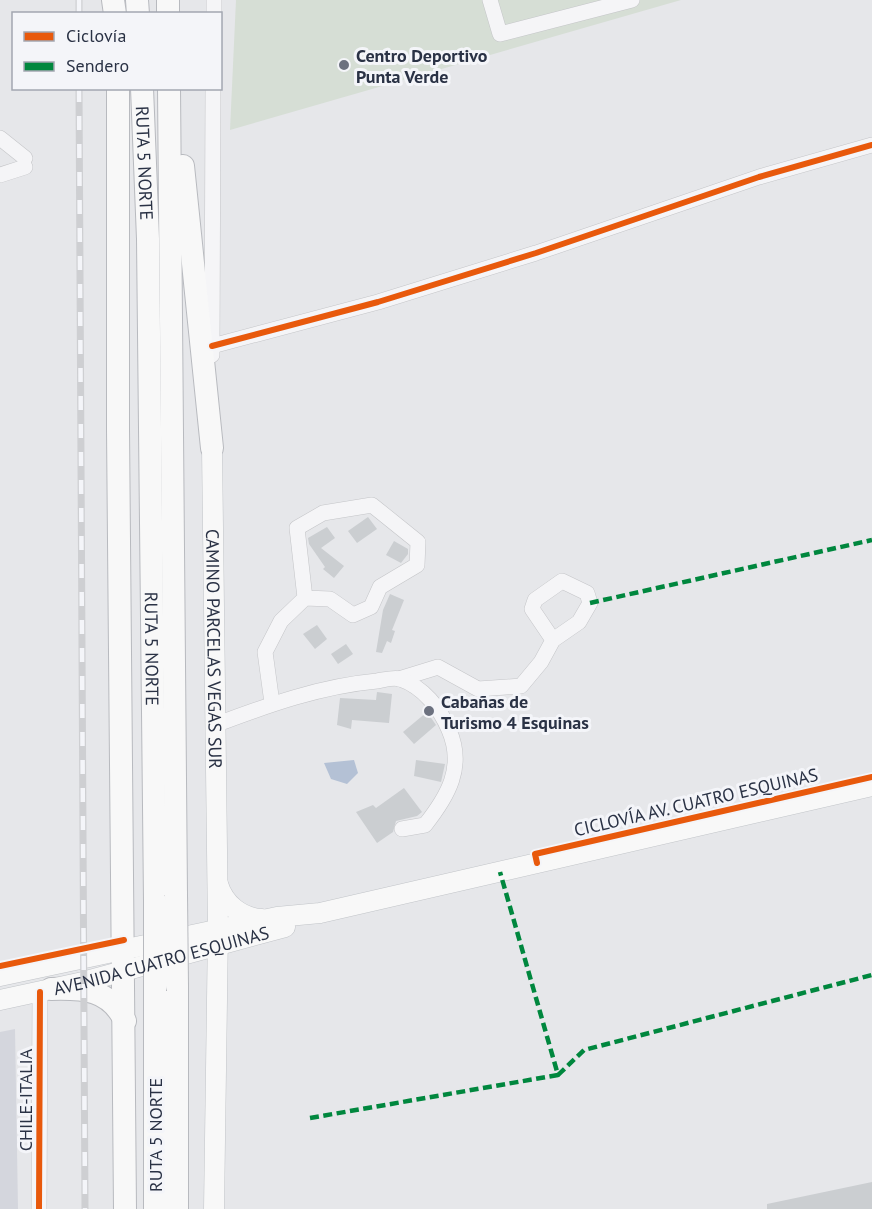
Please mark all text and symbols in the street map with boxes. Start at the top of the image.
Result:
legend [12,12,222,90]
text: Ciclovía [66,24,126,47]
place label: Centro Deportivo Punta Verde [356,44,488,88]
text: Sendero [66,54,129,77]
marker: Centro Deportivo Punta Verde [337,58,351,72]
street label: RUTA 5 NORTE [131,105,159,220]
street label: CAMINO PARCELAS VEGAS SUR [202,529,227,769]
street label: RUTA 5 NORTE [140,592,164,706]
place label: Cabañas de Turismo 4 Esquinas [441,690,589,734]
marker: Cabañas de Turismo 4 Esquinas [422,704,436,718]
street label: CICLOVÍA AV. CUATRO ESQUINAS [572,763,820,841]
street label: AVENIDA CUATRO ESQUINAS [51,920,271,1000]
street label: CHILE-ITALIA [14,1048,37,1151]
street label: RUTA 5 NORTE [144,1078,167,1192]

